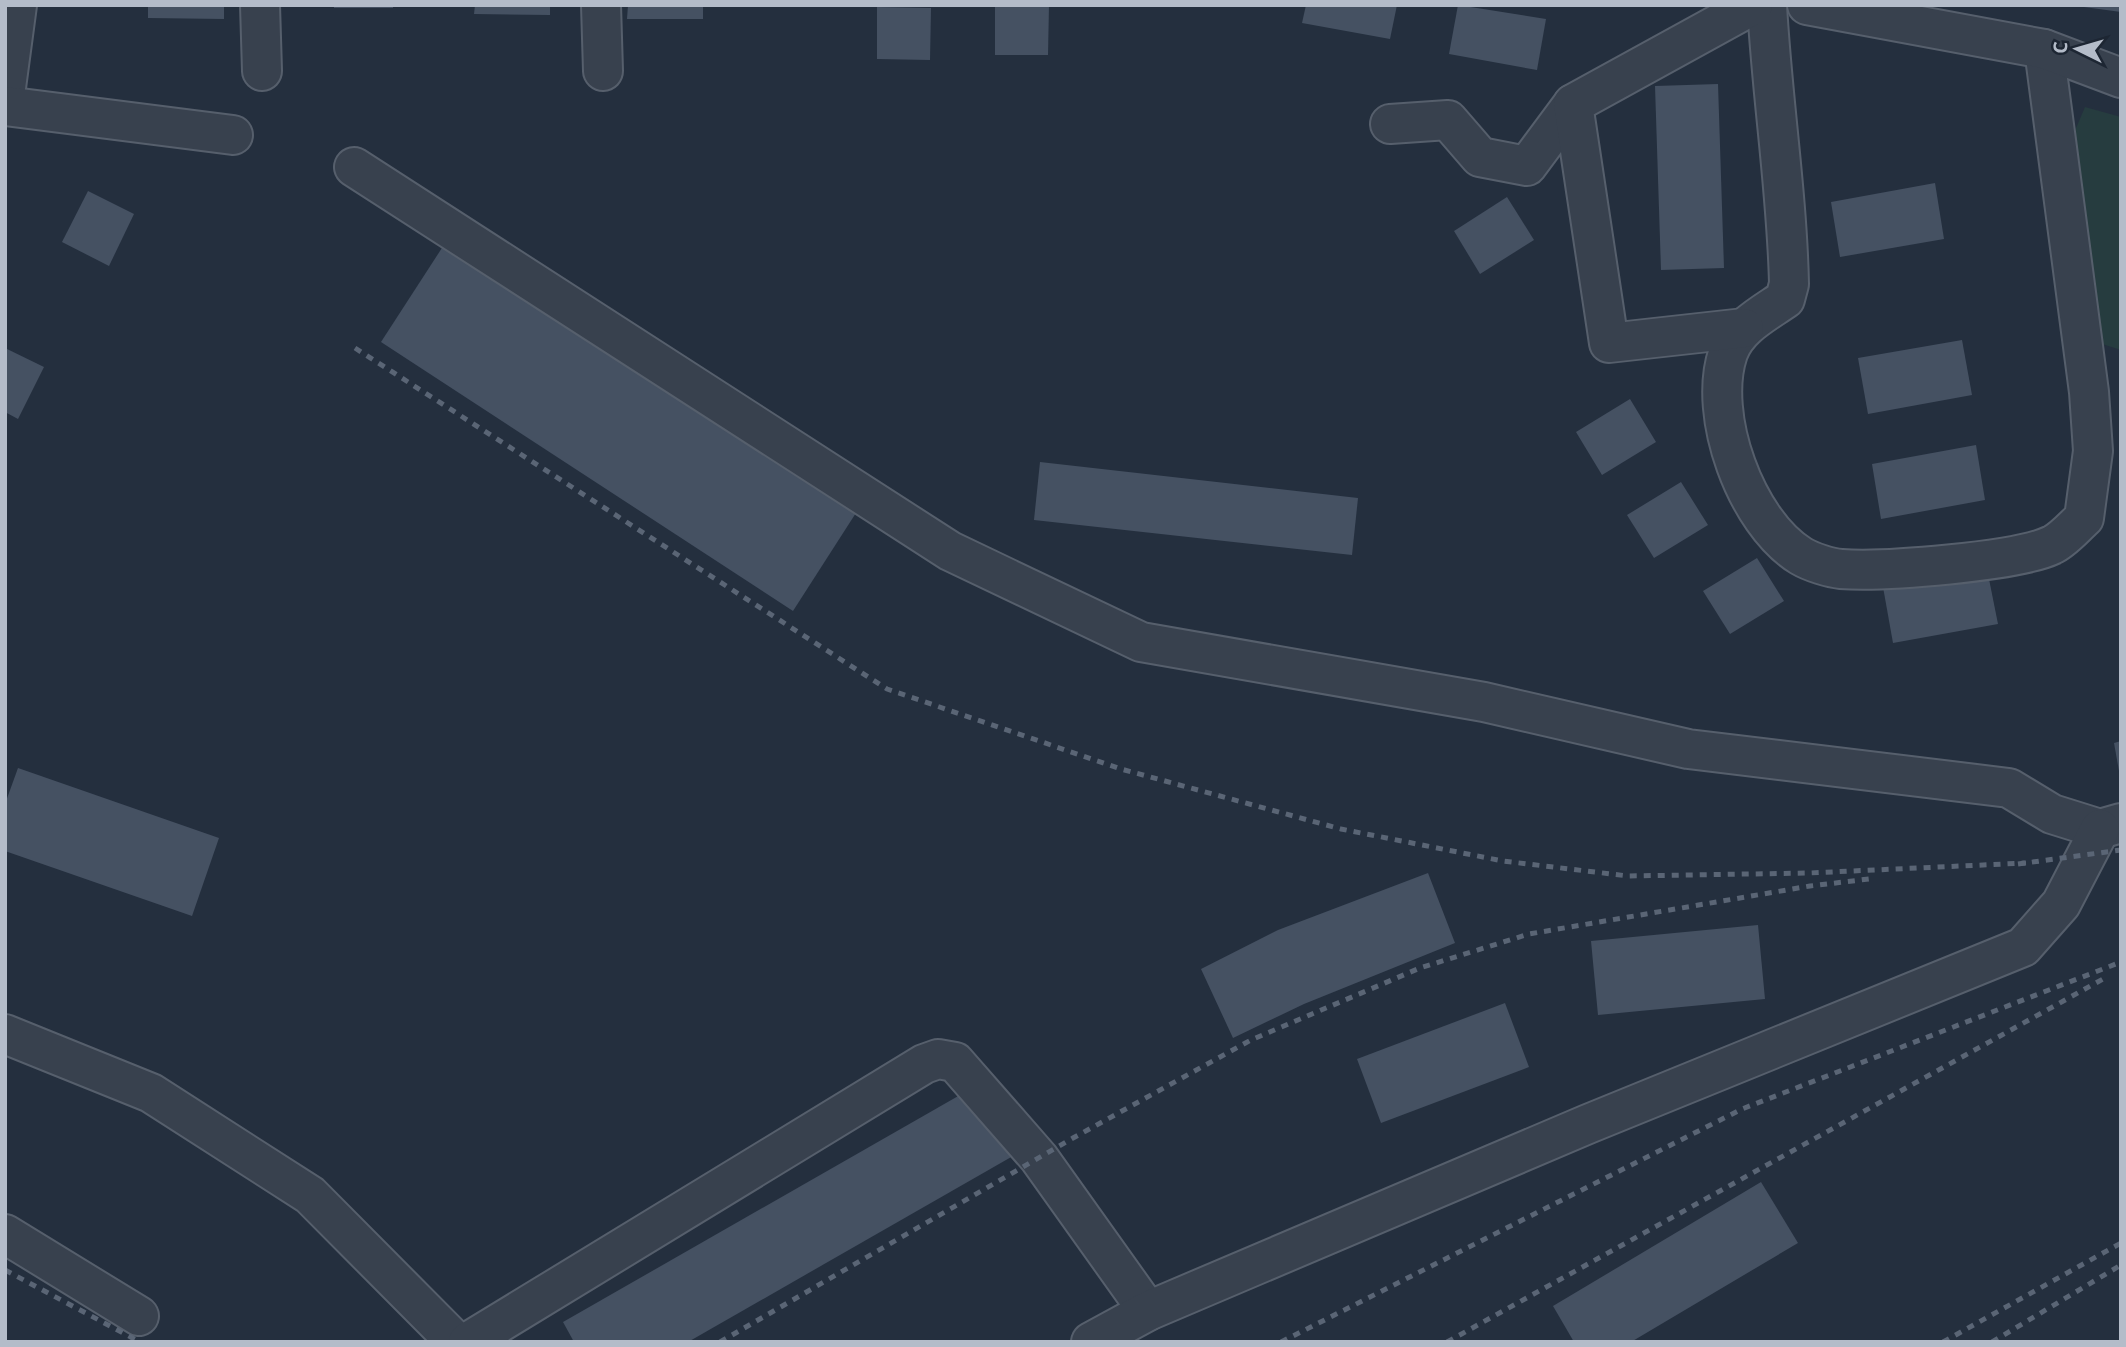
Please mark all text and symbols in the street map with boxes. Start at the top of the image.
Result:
north arrow [2042,14,2112,84]
text: С [2047,40,2074,55]

